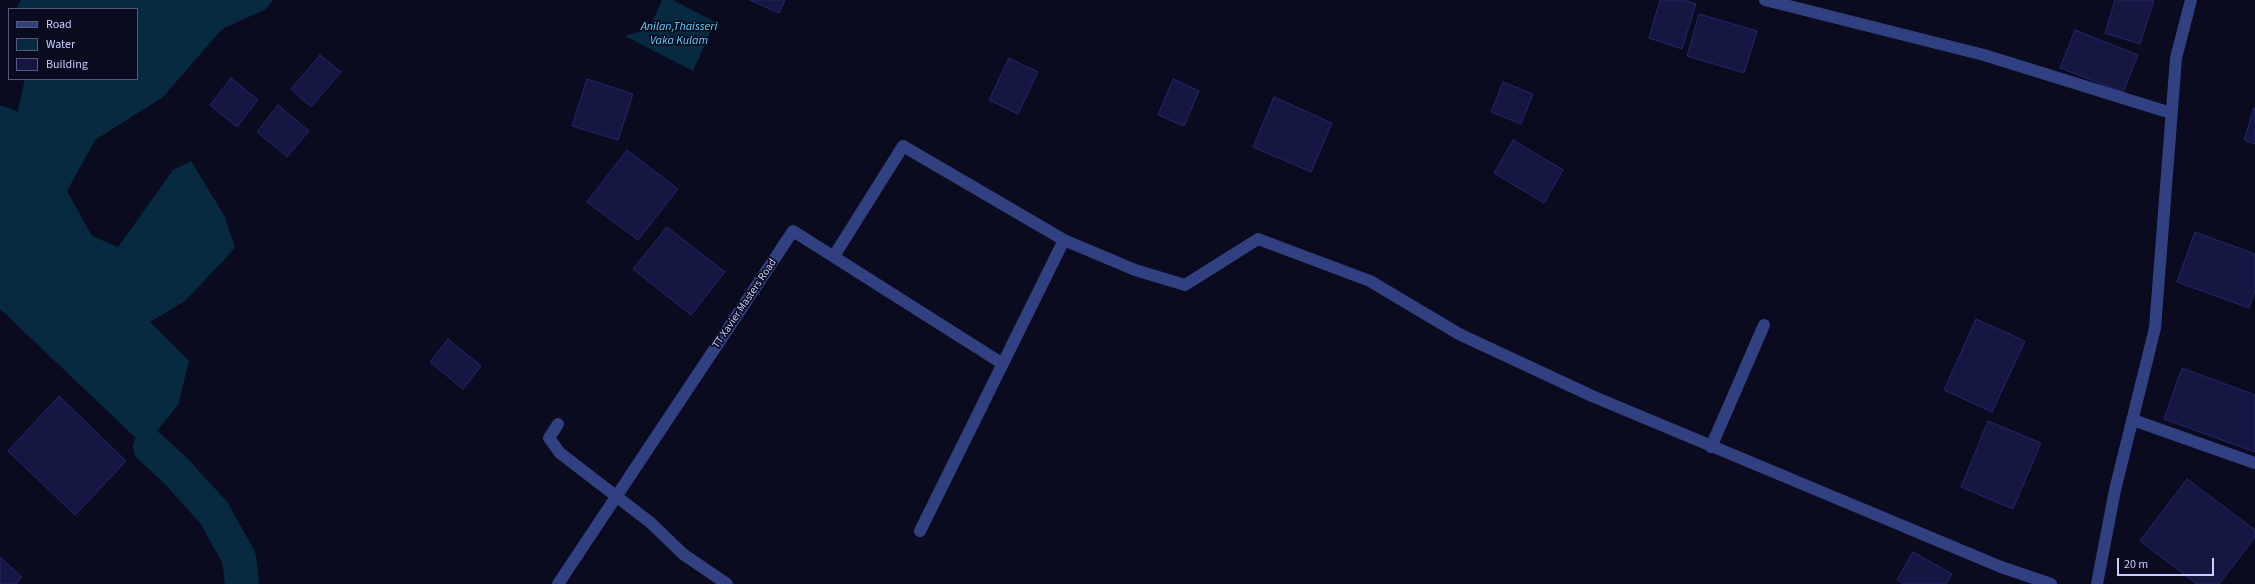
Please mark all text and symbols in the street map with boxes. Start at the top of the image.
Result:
legend [8,8,138,80]
text: Road [46,16,72,33]
water label: Anilan,Thaisseri Vaka Kulam [641,20,717,48]
text: Water [46,36,75,53]
text: Building [46,56,88,73]
street label: TT Xavier Masters Road [710,257,780,351]
scale bar [2119,550,2216,576]
text: 20 m [2124,556,2148,573]

